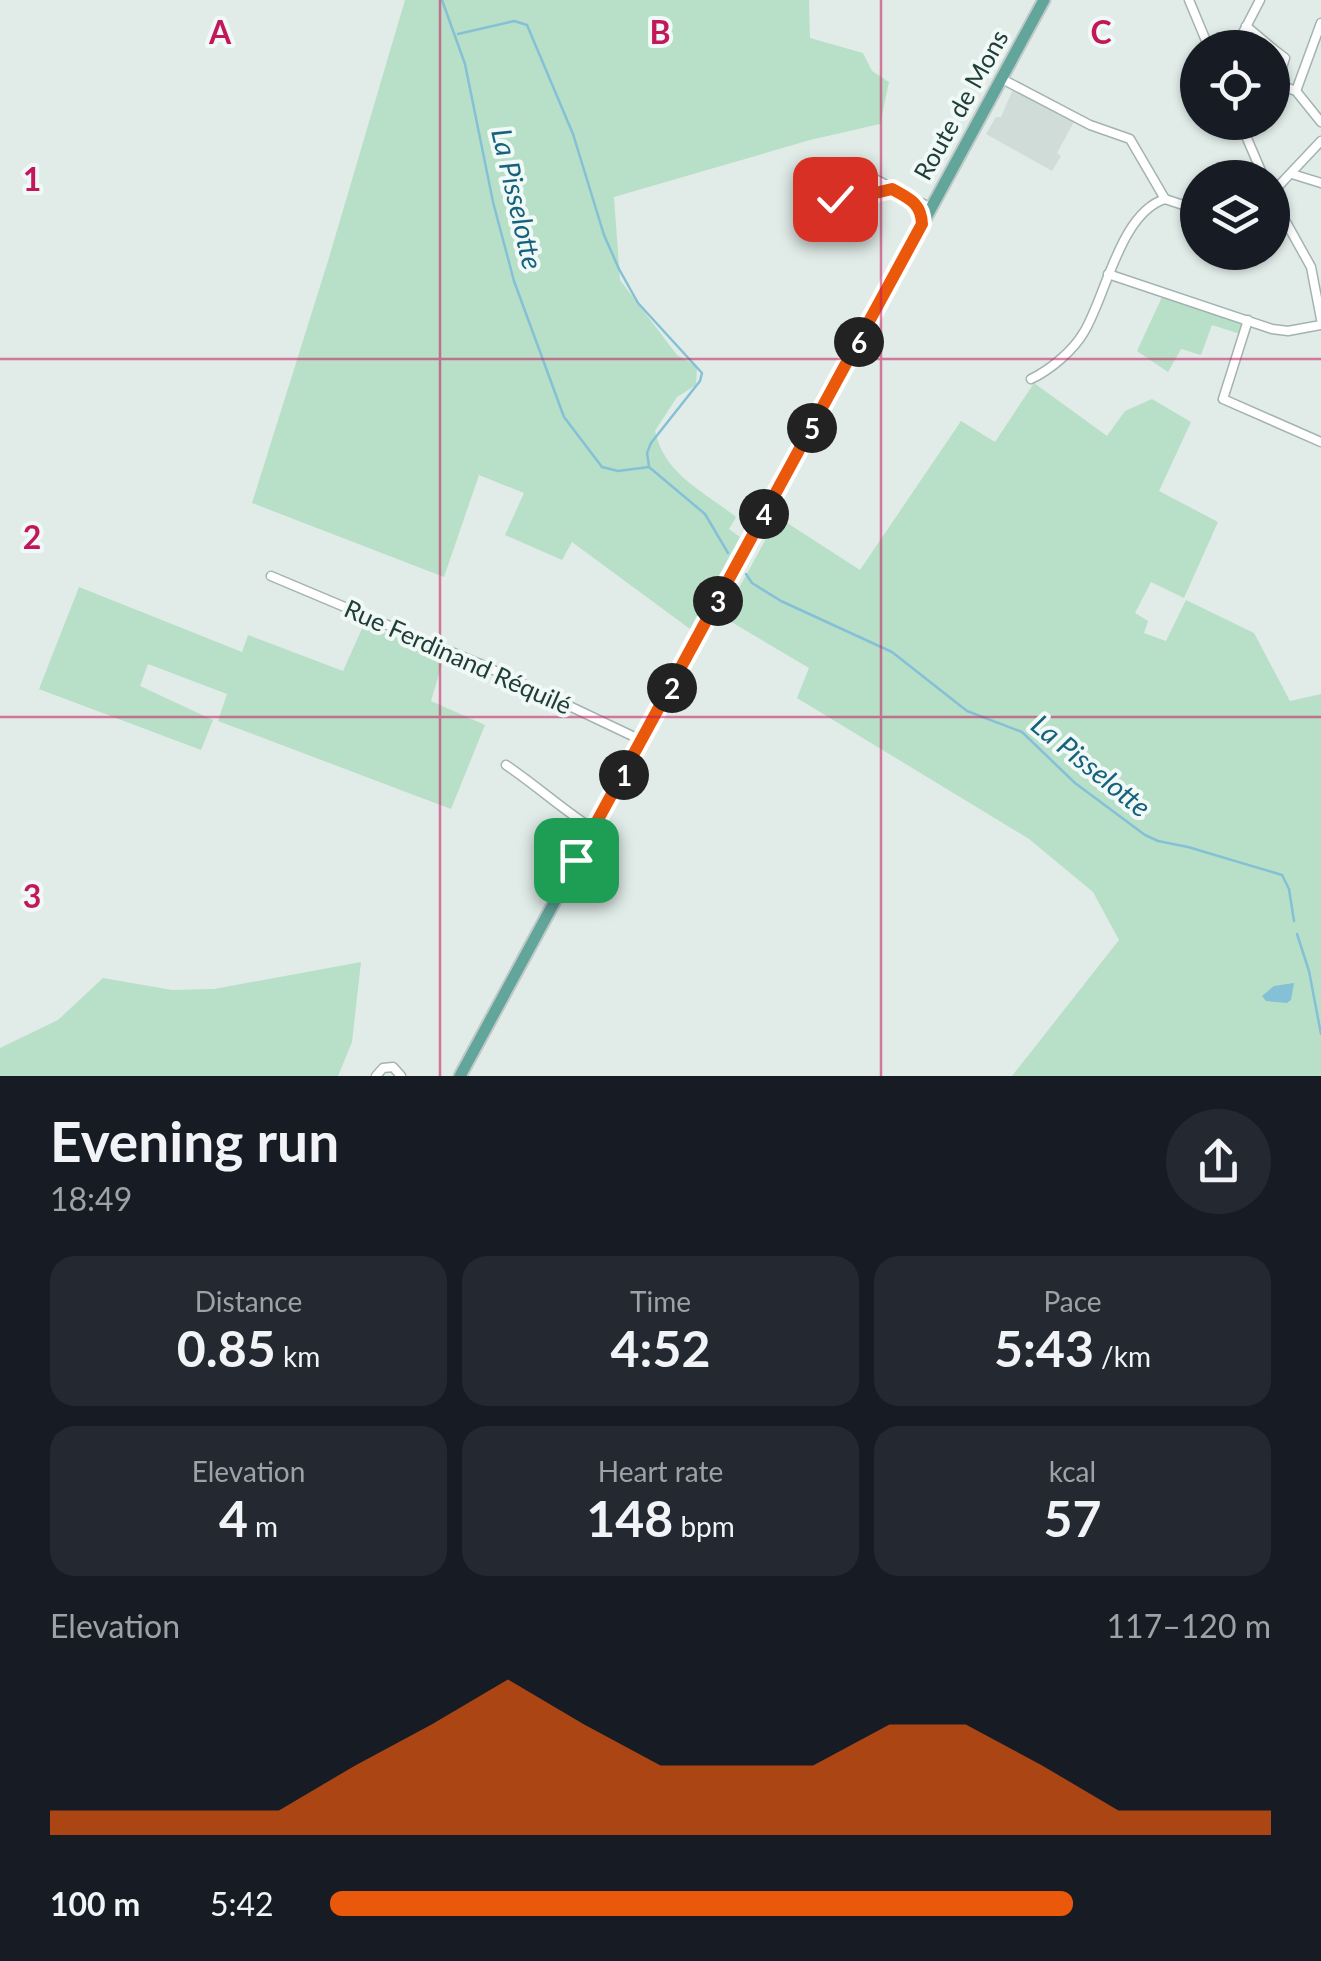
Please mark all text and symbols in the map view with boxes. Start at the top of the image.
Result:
text: A [208,12,232,51]
text: B [649,12,671,51]
text: C [1090,12,1112,51]
street label: Route de Mons [907,24,1014,185]
map controls [1180,30,1290,270]
button: locate [1180,30,1290,140]
water label: La Pisselotte [485,125,551,273]
pin [793,157,878,242]
text: 1 [23,159,41,198]
button: layers [1180,160,1290,270]
icon: check [808,172,863,227]
pin: 6 [834,317,884,367]
text: 6 [851,325,867,359]
pin: 5 [787,403,837,453]
text: 5 [804,411,820,445]
pin: 4 [739,489,789,539]
text: 4 [756,497,772,531]
text: 2 [23,517,41,556]
pin: 3 [693,576,743,626]
text: 3 [710,584,726,618]
street label: Rue Ferdinand Réquilé [340,592,577,720]
pin: 2 [647,663,697,713]
text: 2 [664,671,680,705]
water label: La Pisselotte [1025,707,1158,824]
pin: 1 [599,750,649,800]
text: 1 [616,758,632,792]
pin [534,818,619,903]
icon: arrive [549,833,604,888]
text: 3 [23,876,41,915]
text: Evening run [50,1108,339,1174]
button: share [1166,1109,1271,1214]
text: 18:49 [50,1179,132,1218]
text: Distance [195,1284,302,1318]
text: Time [630,1284,691,1318]
text: Pace [1043,1284,1102,1318]
text: 0.85 [177,1318,276,1378]
text: 4:52 [611,1318,710,1378]
text: 5:43 [994,1318,1094,1378]
text: km [276,1339,320,1373]
text: /km [1094,1339,1151,1373]
text: Elevation [192,1454,305,1488]
text: Heart rate [598,1454,723,1488]
text: kcal [1049,1454,1096,1488]
text: 4 [219,1488,248,1548]
text: 148 [586,1488,673,1548]
text: 57 [1043,1488,1102,1548]
text: m [248,1509,278,1543]
text: bpm [673,1509,735,1543]
text: Elevation [50,1606,180,1645]
text: 117–120 m [1107,1606,1271,1645]
text: 100 m [50,1884,140,1923]
text: 5:42 [210,1884,274,1923]

